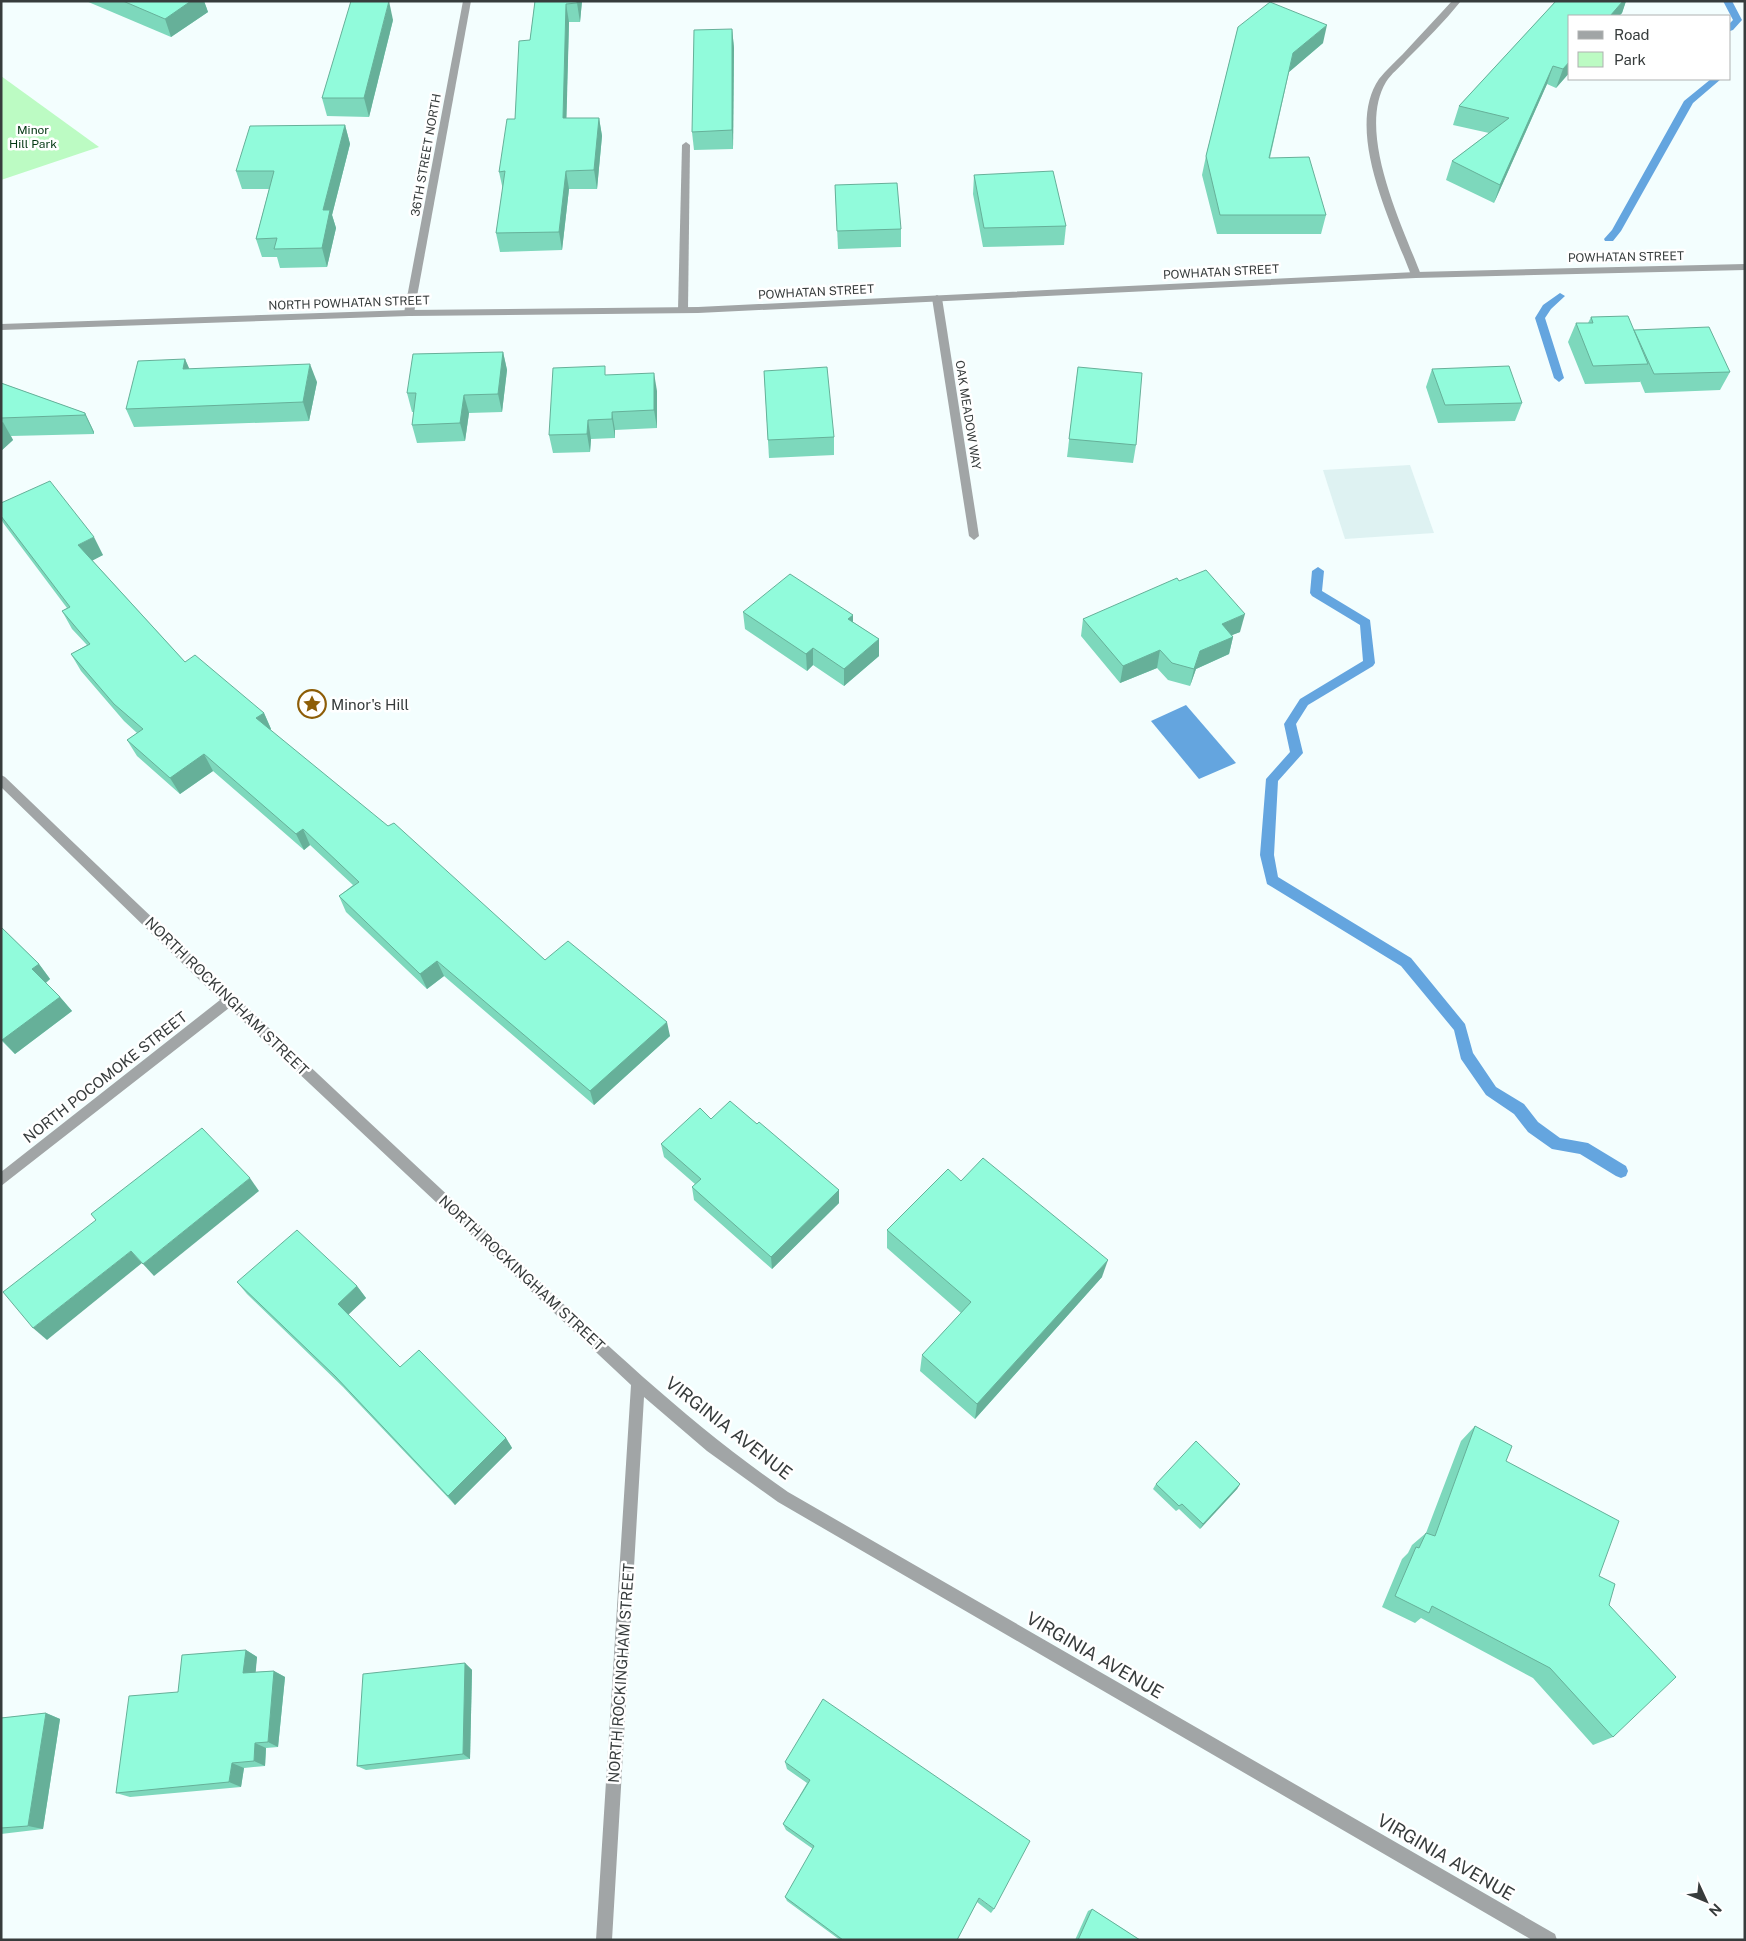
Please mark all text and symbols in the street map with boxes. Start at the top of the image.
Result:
legend [1568,15,1731,80]
text: Road [1614,26,1650,43]
text: Park [1614,51,1646,68]
street label: 36TH STREET NORTH [408,92,444,218]
park label: Minor Hill Park [9,123,57,151]
street label: POWHATAN STREET [1568,249,1684,265]
street label: POWHATAN STREET [1163,262,1279,282]
street label: POWHATAN STREET [758,282,874,302]
street label: NORTH POWHATAN STREET [268,293,430,313]
street label: OAK MEADOW WAY [952,359,984,471]
place icon: Minor's Hill [297,689,327,719]
place label: Minor's Hill [331,696,409,713]
street label: NORTH ROCKINGHAM STREET [142,913,312,1079]
street label: NORTH POCOMOKE STREET [20,1008,190,1146]
street label: NORTH ROCKINGHAM STREET [436,1192,608,1354]
street label: VIRGINIA AVENUE [662,1372,796,1484]
street label: NORTH ROCKINGHAM STREET [605,1562,637,1783]
street label: VIRGINIA AVENUE [1023,1607,1167,1703]
street label: VIRGINIA AVENUE [1374,1809,1518,1905]
north arrow [1681,1876,1731,1926]
text: N [1706,1901,1725,1920]

